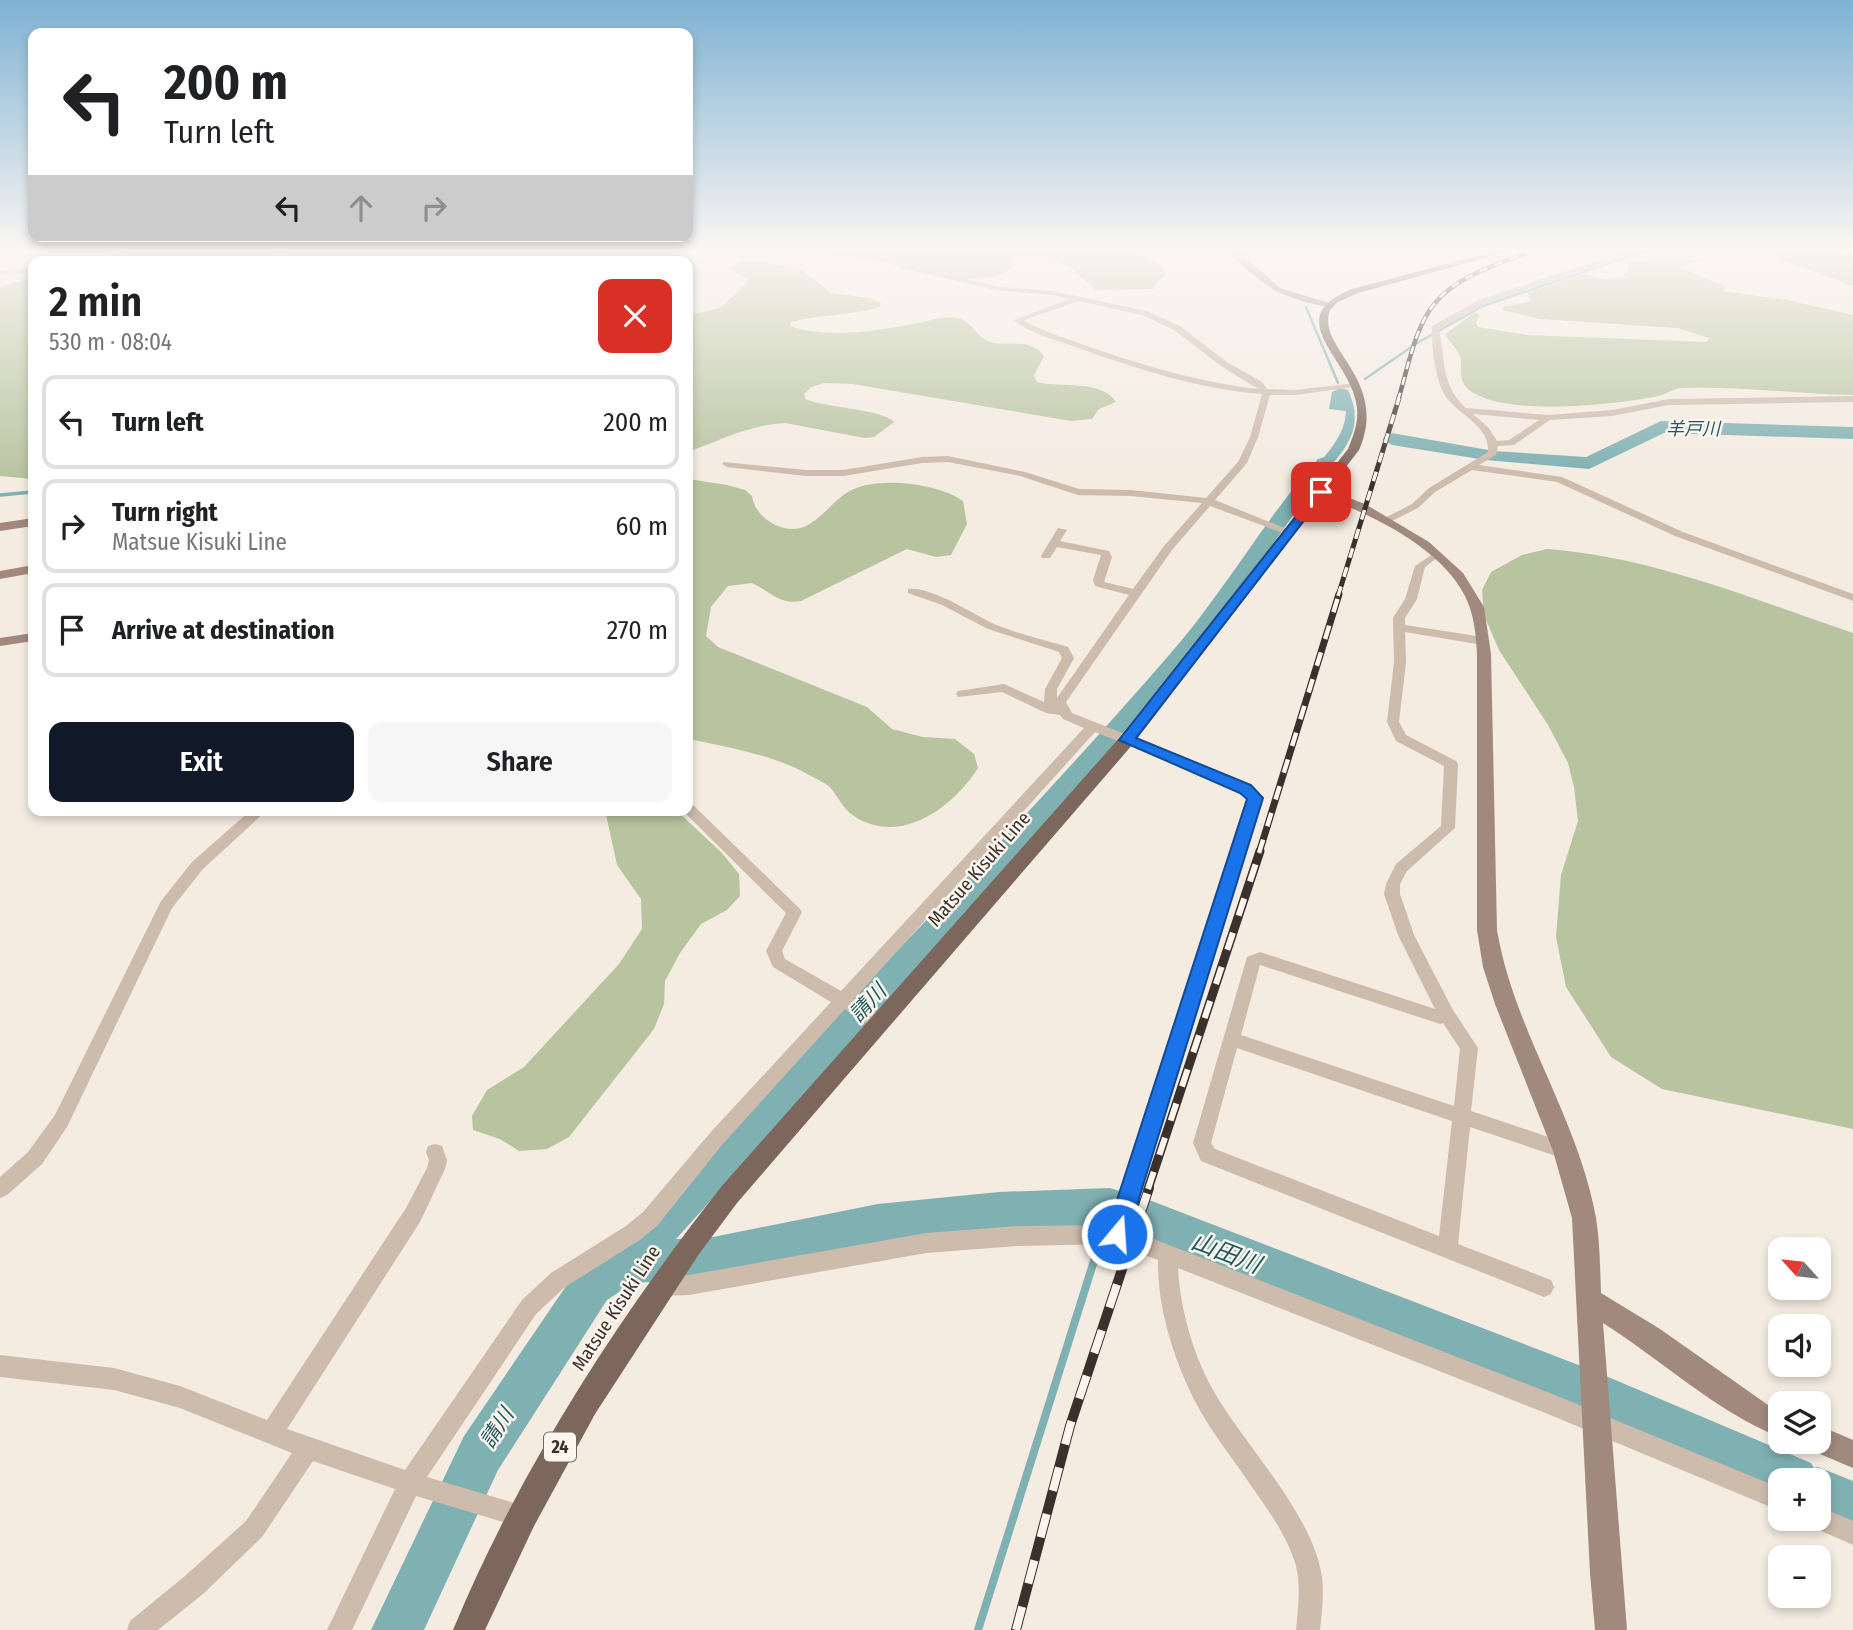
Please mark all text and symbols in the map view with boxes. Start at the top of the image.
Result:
text: 200 m [164,53,288,112]
icon: left [49,56,140,147]
text: Turn left [164,113,274,151]
icon: left [269,189,307,227]
icon: ahead [342,189,380,227]
icon: right [415,189,453,227]
text: 2 min [49,277,142,327]
button: close [598,279,672,353]
text: 530 m · 08:04 [49,328,172,356]
icon: left [53,403,91,441]
text: Turn left [112,407,204,438]
text: 200 m [603,407,668,438]
water label: 羊戸川 [1666,418,1722,440]
pin [1291,462,1351,522]
icon: arrive [1302,473,1340,511]
text: Turn right [112,497,218,528]
icon: right [53,507,91,545]
text: 60 m [615,511,668,542]
text: Matsue Kisuki Line [112,528,287,556]
icon: arrive [53,611,91,649]
text: Arrive at destination [112,615,335,646]
text: 270 m [607,615,668,646]
button: Exit [49,722,354,802]
button: Share [368,722,672,802]
street label: Matsue Kisuki Line [923,807,1035,931]
water label: 請川 [844,977,893,1027]
position arrow [1080,1197,1154,1271]
water label: 山田川 [1187,1227,1267,1280]
north arrow [1768,1237,1830,1300]
map controls [1768,1237,1831,1608]
street label: Matsue Kisuki Line [567,1241,665,1375]
button: sound [1768,1314,1831,1377]
button: layers [1768,1391,1831,1454]
water label: 請川 [475,1402,520,1453]
road number: 24 [544,1432,576,1462]
button: + [1768,1468,1831,1531]
button: − [1768,1545,1831,1608]

